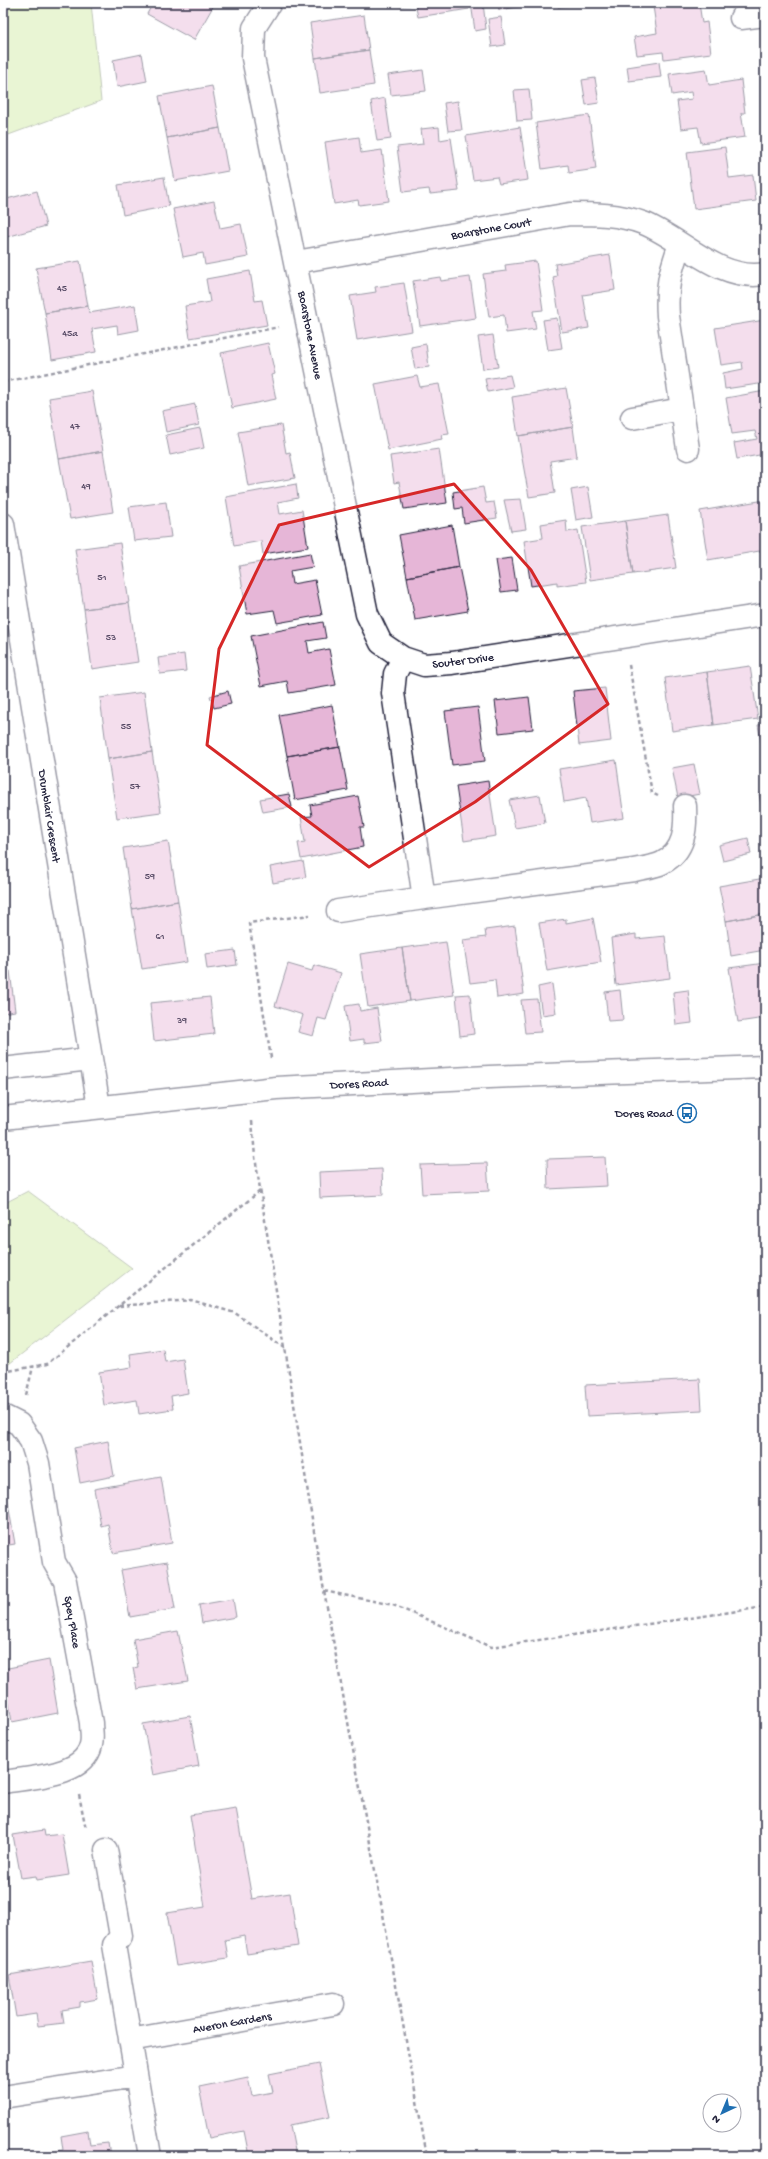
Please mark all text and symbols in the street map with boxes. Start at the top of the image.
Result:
street label: Boarstone Court [449,216,534,244]
house number: 45 [57,283,67,295]
street label: Boarstone Avenue [293,289,325,382]
house number: 45a [62,328,78,340]
house number: 47 [70,421,81,433]
house number: 49 [81,481,91,493]
house number: 51 [97,572,107,584]
house number: 53 [106,632,116,644]
street label: Souter Drive [432,651,496,673]
house number: 55 [121,721,131,733]
street label: Drumblair Crescent [34,768,62,865]
house number: 57 [130,781,141,793]
house number: 59 [145,871,155,883]
house number: 61 [155,931,165,943]
house number: 39 [176,1015,187,1027]
street label: Dores Road [329,1076,389,1094]
bus stop icon: Dores Road [676,1102,698,1124]
place label: Dores Road [614,1108,674,1122]
street label: Spey Place [60,1595,83,1650]
street label: Averon Gardens [192,2010,273,2038]
north arrow [702,2093,742,2133]
text: N [710,2112,723,2126]

